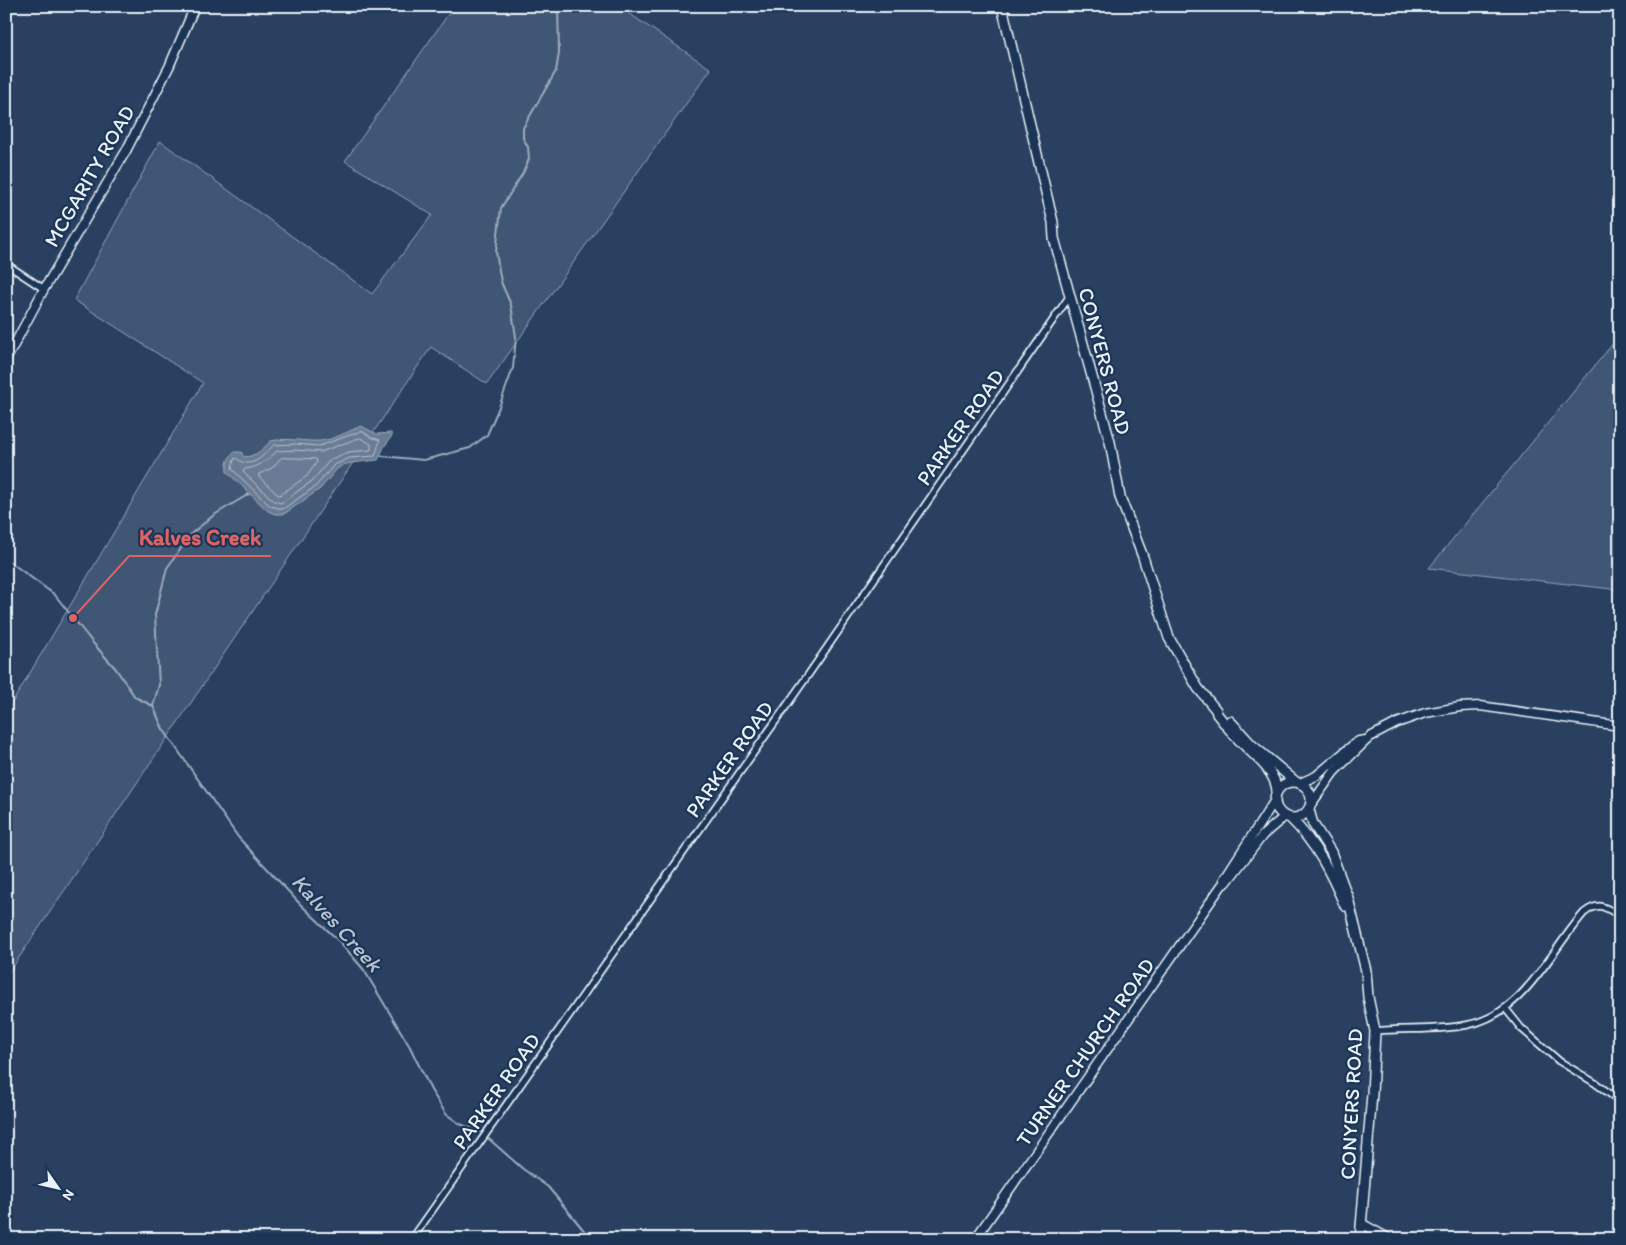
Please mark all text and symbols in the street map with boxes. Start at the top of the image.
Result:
street label: MCGARITY ROAD [38,101,140,251]
street label: CONYERS ROAD [1073,285,1137,437]
street label: PARKER ROAD [911,364,1009,490]
callout: Kalves Creek [129,519,271,556]
text: Kalves Creek [139,524,262,551]
street label: PARKER ROAD [680,696,778,822]
water label: Kalves Creek [286,869,389,979]
street label: TURNER CHURCH ROAD [1010,953,1160,1151]
street label: PARKER ROAD [447,1028,545,1154]
street label: CONYERS ROAD [1335,1028,1367,1180]
north arrow [32,1162,82,1212]
text: N [59,1186,78,1204]

